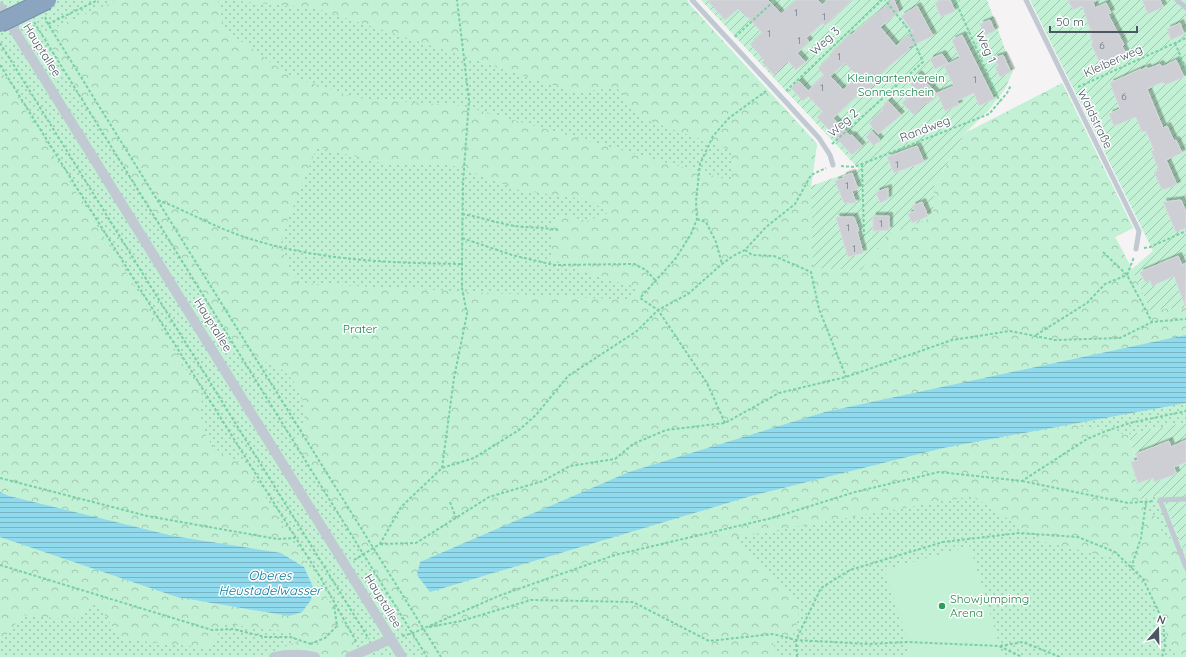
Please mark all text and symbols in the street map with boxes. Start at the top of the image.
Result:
house number: 1 [794,6,798,19]
scale bar [1050,8,1137,34]
house number: 1 [822,10,826,23]
text: 50 m [1056,14,1084,29]
street label: Hauptallee [20,20,65,79]
street label: Weg 3 [807,23,843,58]
house number: 1 [767,27,771,40]
street label: Weg 1 [973,29,1000,65]
house number: 1 [797,34,801,47]
house number: 6 [1099,39,1105,52]
street label: Kleiberweg [1081,41,1144,80]
house number: 1 [837,50,841,63]
park label: Kleingartenverein Sonnenschein [847,70,945,99]
house number: 1 [973,73,977,86]
house number: 1 [820,81,824,94]
street label: Waldstraße [1075,87,1116,151]
house number: 6 [1121,90,1127,103]
street label: Weg 2 [824,105,861,140]
street label: Randweg [897,112,952,145]
house number: 1 [895,158,899,171]
house number: 1 [845,179,849,192]
house number: 1 [879,217,883,230]
house number: 1 [846,221,850,234]
house number: 1 [852,242,856,255]
street label: Hauptallee [191,295,236,354]
park label: Prater [343,321,378,336]
water label: Oberes Heustadelwasser [219,567,323,598]
street label: Hauptallee [361,571,405,631]
place label: Showjumpimg Arena [950,591,1029,620]
marker: Showjumpimg Arena [937,601,947,611]
north arrow [1138,609,1178,649]
text: N [1155,612,1168,628]

